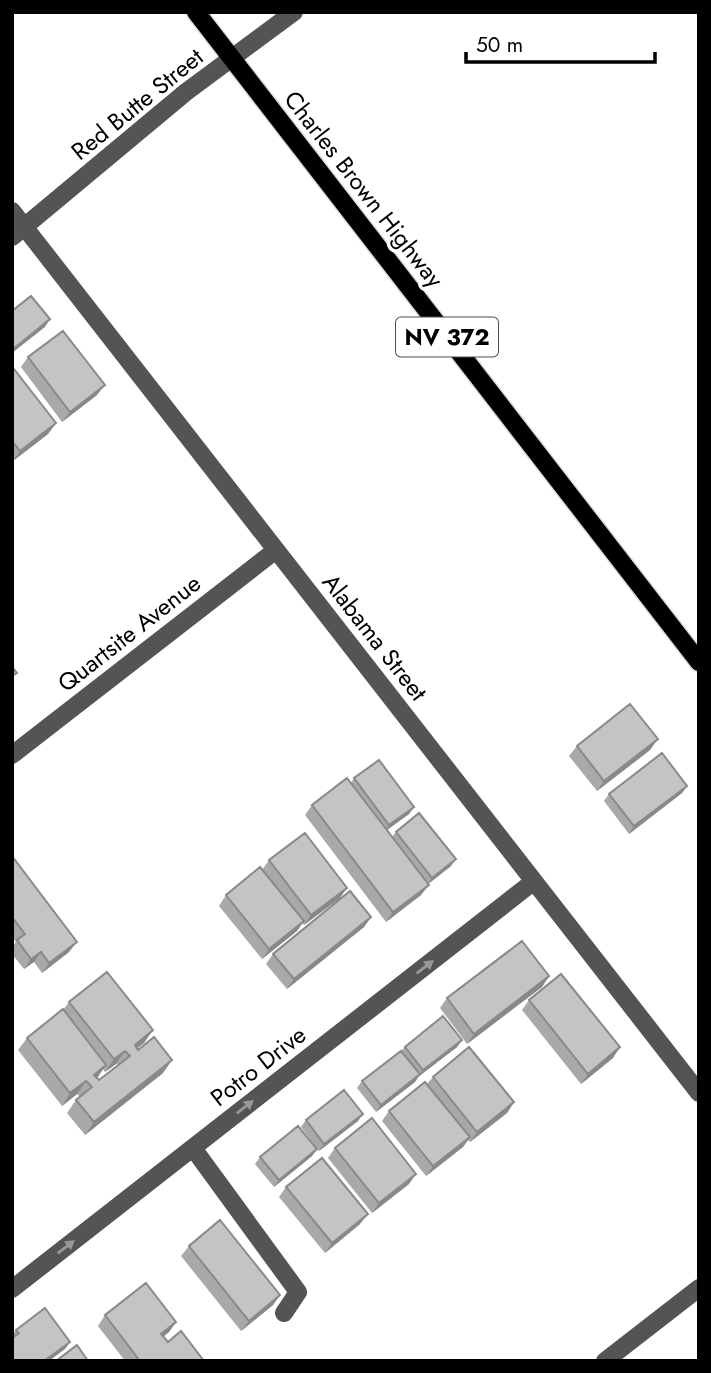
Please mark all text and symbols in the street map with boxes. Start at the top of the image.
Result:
scale bar [466,21,655,65]
text: 50 m [476,30,523,60]
street label: Red Butte Street [63,40,211,168]
street label: Charles Brown Highway [276,83,452,295]
road number: NV 372 [396,318,498,356]
street label: Quartsite Avenue [50,566,208,700]
street label: Alabama Street [314,566,436,708]
one-way arrow [416,960,434,974]
street label: Potro Drive [203,1017,313,1115]
one-way arrow [236,1099,254,1114]
one-way arrow [57,1240,75,1254]

